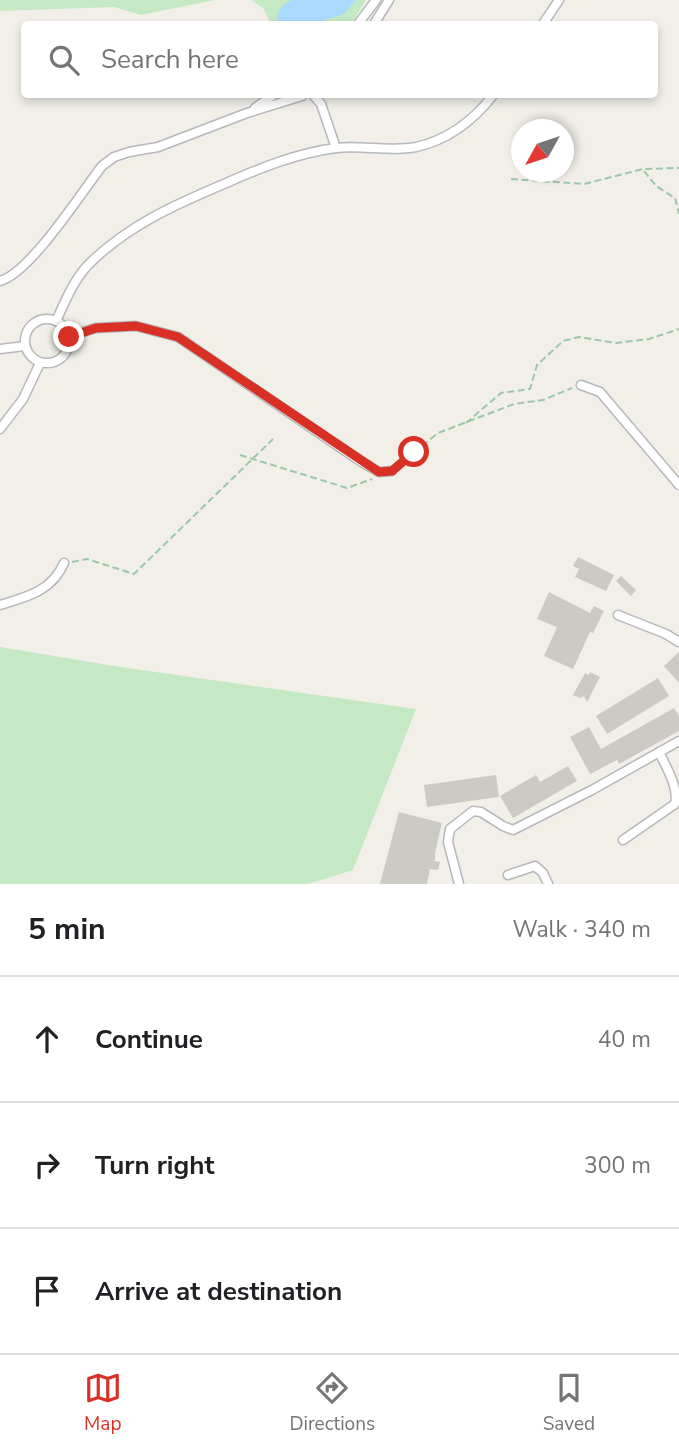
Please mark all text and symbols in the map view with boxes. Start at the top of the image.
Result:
search box [21,21,658,98]
icon: search [45,41,83,79]
text: Search here [101,42,239,77]
north arrow [511,119,574,182]
route end [53,321,84,352]
route start [398,436,429,467]
text: 5 min [28,909,106,950]
text: Walk · 340 m [512,914,651,945]
icon: ahead [28,1020,66,1058]
text: Continue [95,1022,203,1057]
text: 40 m [598,1024,651,1055]
icon: right [28,1146,66,1184]
text: Turn right [95,1148,214,1183]
text: 300 m [584,1150,651,1181]
icon: arrive [28,1272,66,1310]
text: Arrive at destination [95,1274,342,1309]
tab: Map [84,1369,122,1437]
tab: Directions [289,1369,375,1437]
tab: Saved [543,1369,595,1437]

